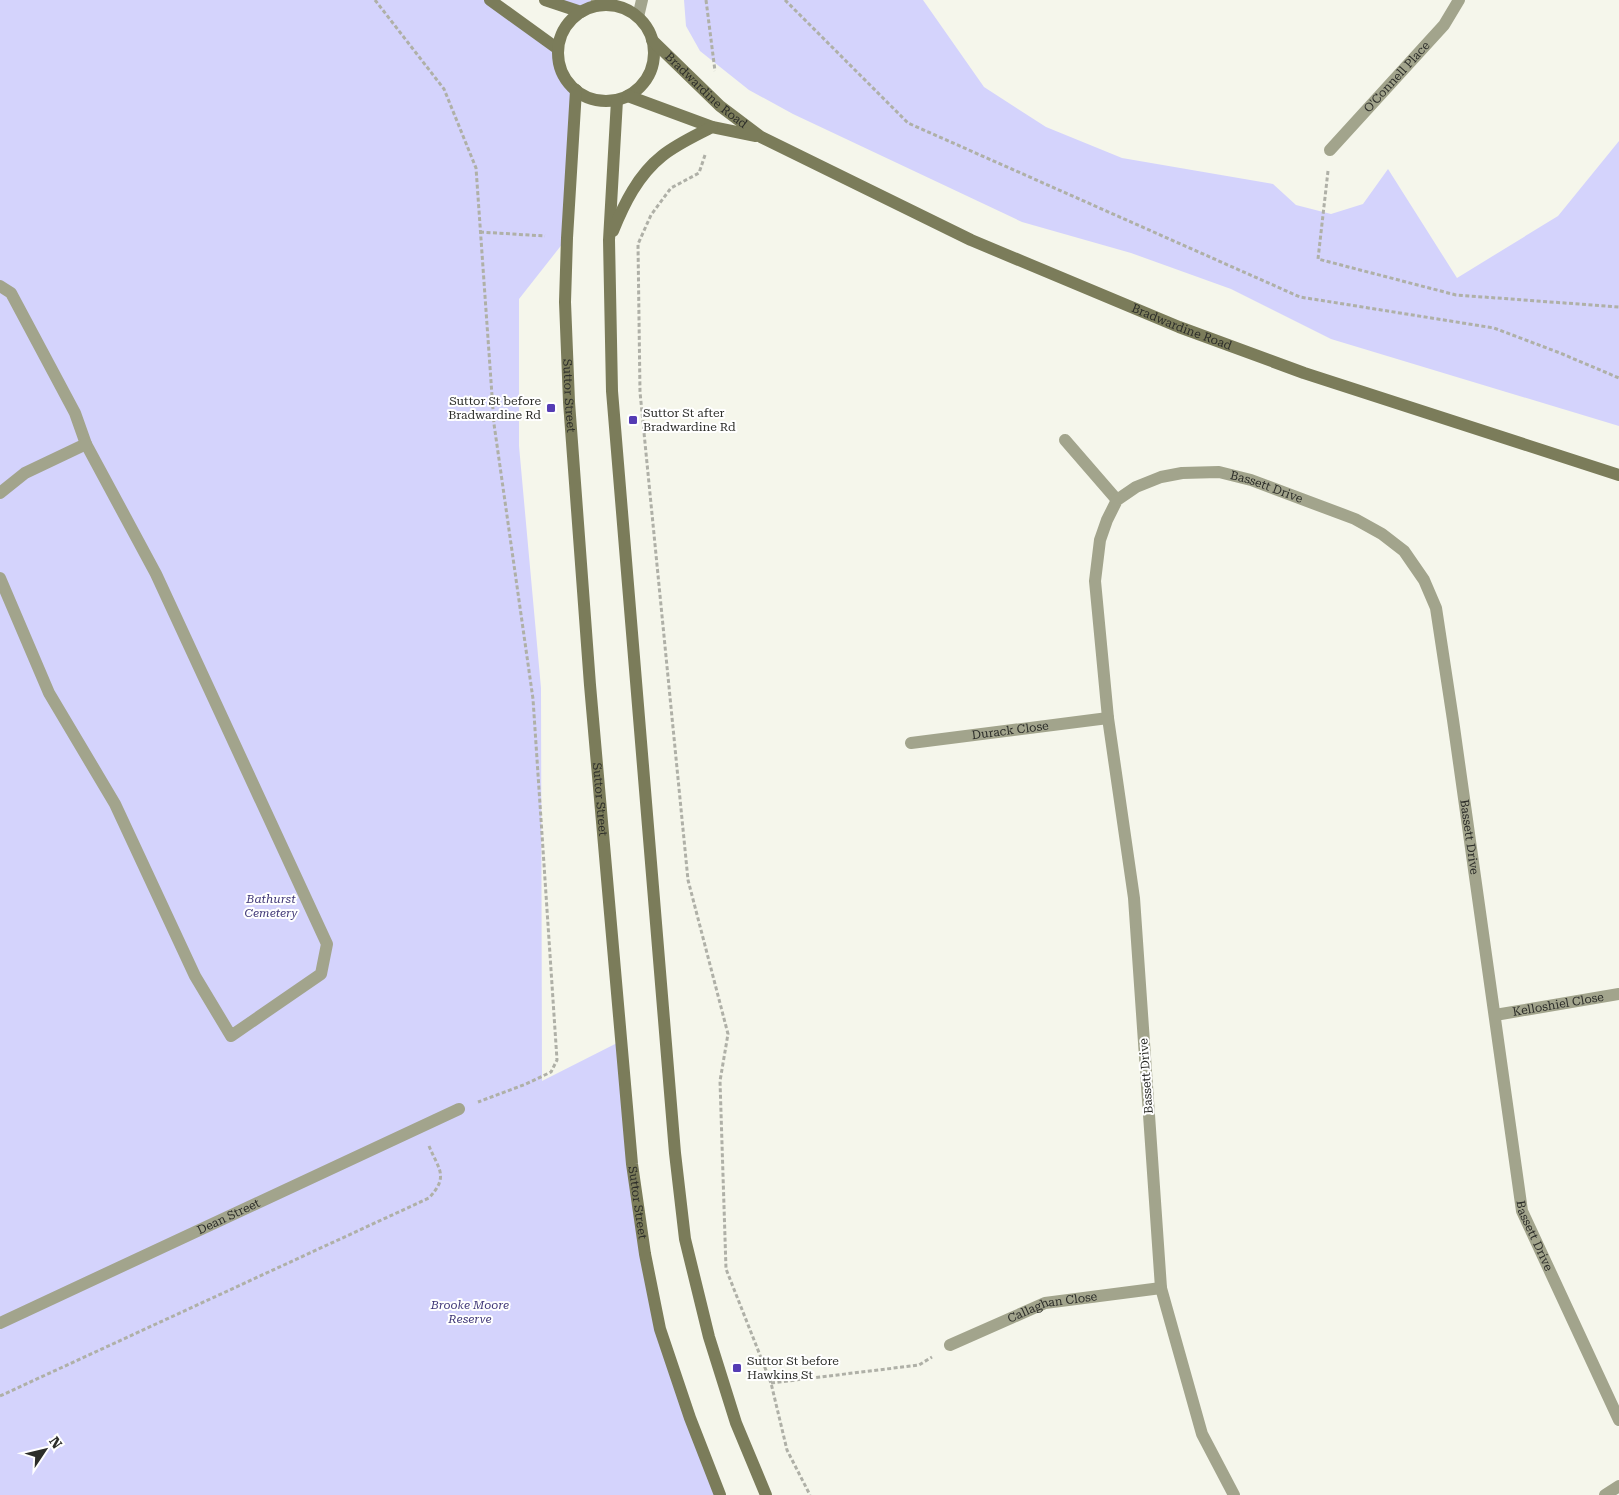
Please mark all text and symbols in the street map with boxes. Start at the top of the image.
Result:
street label: O'Connell Place [1361,38,1433,115]
street label: Bradwardine Road [662,49,750,131]
street label: Bradwardine Road [1129,301,1234,353]
street label: Suttor Street [560,358,578,433]
place label: Suttor St before Bradwardine Rd [448,394,541,422]
marker: Suttor St before Bradwardine Rd [545,402,557,414]
place label: Suttor St after Bradwardine Rd [643,406,736,434]
marker: Suttor St after Bradwardine Rd [627,414,639,426]
street label: Bassett Drive [1229,468,1305,506]
street label: Durack Close [971,719,1050,742]
street label: Suttor Street [590,762,610,837]
street label: Bassett Drive [1457,798,1482,876]
park label: Bathurst Cemetery [244,892,298,920]
street label: Kelloshiel Close [1511,990,1605,1019]
street label: Bassett Drive [1136,1037,1156,1114]
street label: Suttor Street [625,1165,650,1241]
street label: Dean Street [195,1196,262,1237]
street label: Bassett Drive [1514,1200,1556,1273]
street label: Callaghan Close [1005,1289,1098,1326]
park label: Brooke Moore Reserve [430,1298,509,1326]
place label: Suttor St before Hawkins St [747,1354,839,1382]
marker: Suttor St before Hawkins St [731,1362,743,1374]
north arrow [20,1425,70,1475]
text: N [46,1434,65,1452]

